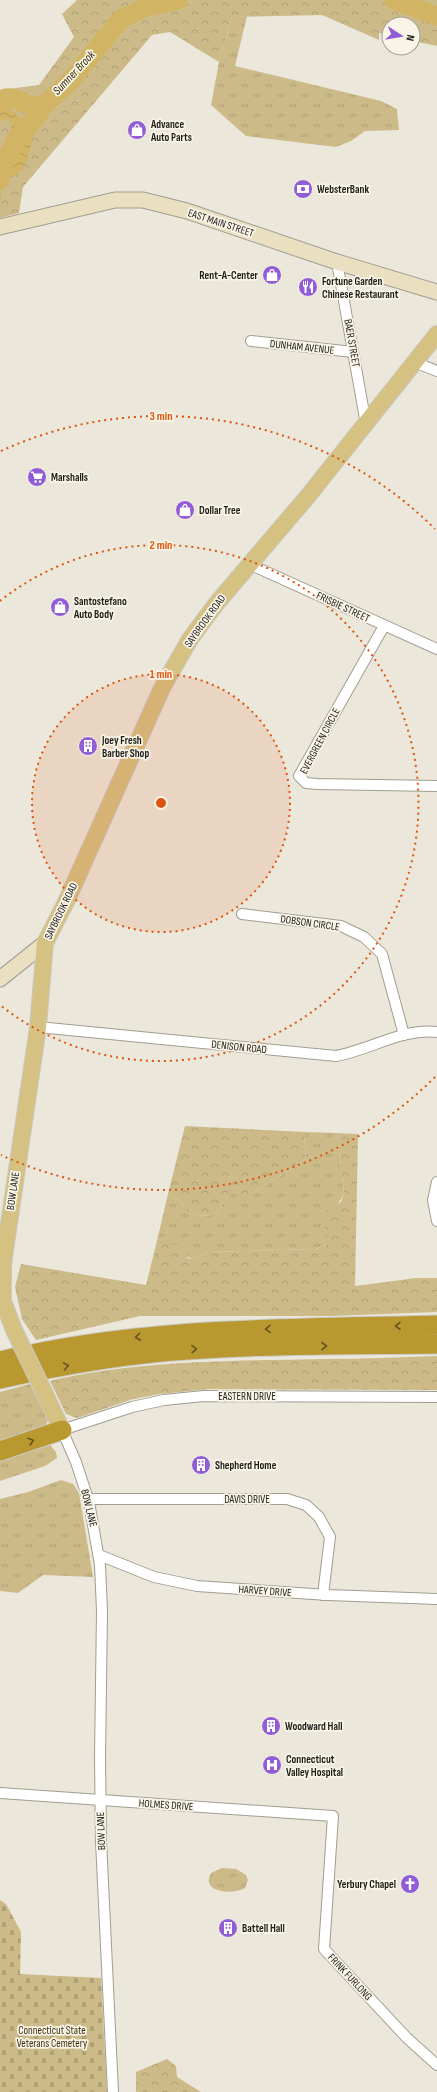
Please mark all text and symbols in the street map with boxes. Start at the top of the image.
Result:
north arrow [381,16,421,56]
text: N [403,34,417,42]
water label: Sumner Brook [50,47,99,98]
place label: Advance Auto Parts [150,118,192,144]
shop icon: Advance Auto Parts [126,119,148,141]
bank icon: WebsterBank [292,178,314,200]
place label: WebsterBank [317,183,369,196]
street label: EAST MAIN STREET [186,206,256,240]
shop icon: Rent-A-Center [261,264,283,286]
place label: Rent-A-Center [199,269,259,282]
place label: Fortune Garden Chinese Restaurant [322,275,399,301]
restaurant icon: Fortune Garden Chinese Restaurant [297,276,319,298]
street label: BAER STREET [341,318,363,369]
street label: DUNHAM AVENUE [269,337,335,357]
text: 3 min [150,409,172,424]
supermarket icon: Marshalls [26,466,48,488]
place label: Marshalls [51,471,88,484]
shop icon: Dollar Tree [174,499,196,521]
place label: Dollar Tree [199,504,241,517]
text: 2 min [150,538,172,553]
street label: FRISBIE STREET [314,589,372,625]
street label: SAYBROOK ROAD [182,592,228,650]
place label: Santostefano Auto Body [73,595,127,621]
shop icon: Santostefano Auto Body [49,596,71,618]
text: 1 min [150,667,172,682]
street label: EVERGREEN CIRCLE [297,706,343,776]
place label: Joey Fresh Barber Shop [101,734,149,760]
building icon: Joey Fresh Barber Shop [77,735,99,757]
centre of rings [154,796,168,810]
street label: SAYBROOK ROAD [42,880,80,942]
street label: DOBSON CIRCLE [280,912,340,934]
street label: DENISON ROAD [211,1038,267,1056]
street label: BOW LANE [4,1171,22,1211]
one-way arrow [395,1322,401,1331]
one-way arrow [265,1325,271,1334]
one-way arrow [135,1332,141,1341]
one-way arrow [321,1341,327,1350]
one-way arrow [191,1345,197,1354]
one-way arrow [62,1362,69,1370]
street label: EASTERN DRIVE [218,1390,276,1403]
one-way arrow [28,1437,35,1446]
building icon: Shepherd Home [190,1454,212,1476]
place label: Shepherd Home [215,1459,277,1472]
street label: BOW LANE [78,1488,100,1528]
street label: DAVIS DRIVE [224,1493,270,1506]
street label: HARVEY DRIVE [238,1583,292,1599]
building icon: Woodward Hall [260,1715,282,1737]
place label: Woodward Hall [285,1720,342,1733]
place label: Connecticut Valley Hospital [286,1753,343,1779]
hospital icon: Connecticut Valley Hospital [261,1754,283,1776]
street label: HOLMES DRIVE [138,1797,194,1813]
street label: BOW LANE [94,1812,108,1850]
church icon: Yerbury Chapel [399,1873,421,1895]
place label: Yerbury Chapel [337,1878,396,1891]
building icon: Battell Hall [217,1917,239,1939]
place label: Battell Hall [242,1922,285,1935]
street label: FRINK FURLONG [325,1951,375,2003]
park label: Connecticut State Veterans Cemetery [17,2024,88,2050]

